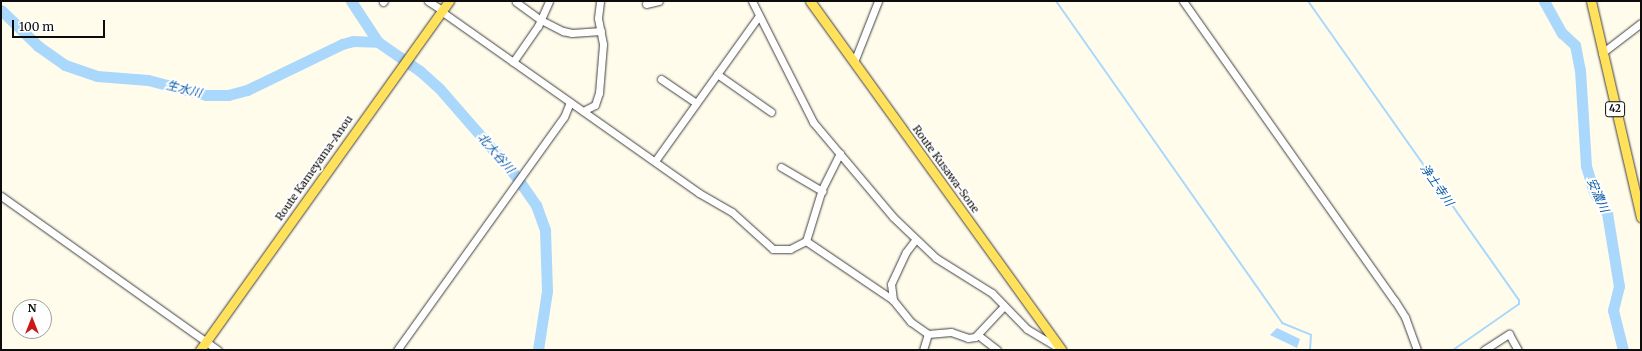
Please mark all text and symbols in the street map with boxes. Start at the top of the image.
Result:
scale bar [14,12,107,38]
text: 100 m [19,19,54,34]
water label: 生水川 [165,78,203,100]
road number: 42 [1605,101,1625,117]
street label: Route Kameyama-Anou [273,113,355,223]
street label: Route Kusawa-Sone [910,123,982,215]
water label: 北大谷川 [475,130,517,176]
water label: 浄土寺川 [1417,161,1457,209]
water label: 安濃川 [1584,176,1612,214]
north arrow [12,299,52,339]
text: N [28,301,36,315]

